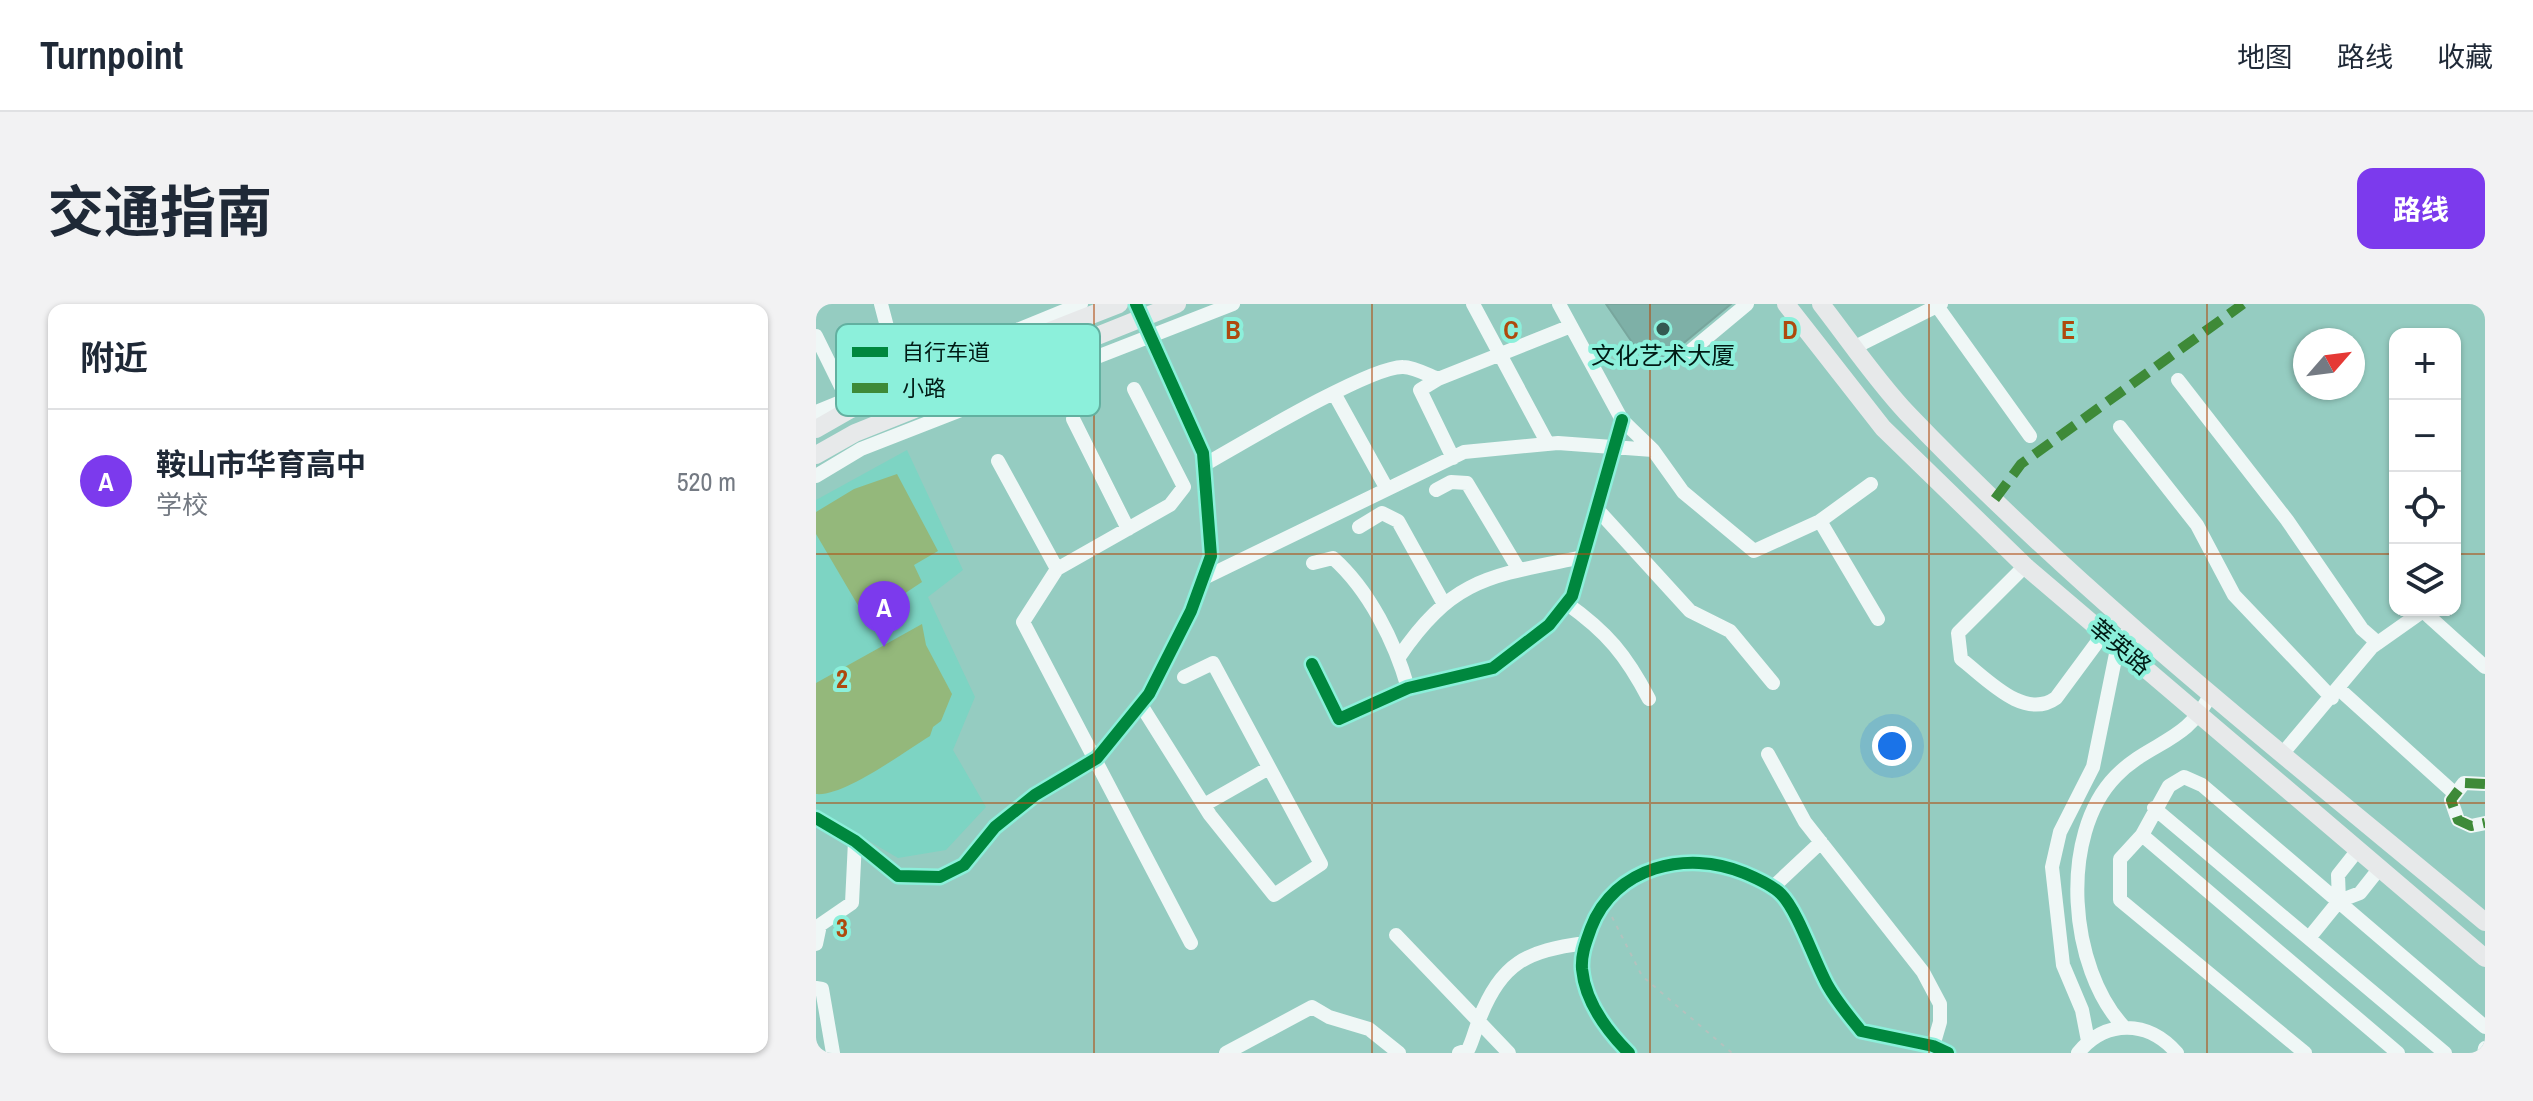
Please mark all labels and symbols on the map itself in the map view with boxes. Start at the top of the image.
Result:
text: B [1225,312,1241,347]
text: C [1503,312,1519,347]
text: D [1782,312,1798,347]
text: E [2061,312,2075,347]
marker: 文化艺术大厦 [1654,320,1672,338]
legend [836,324,1100,416]
north arrow [2293,328,2365,400]
text: 自行车道 [902,337,990,367]
place label: 文化艺术大厦 [1591,339,1735,371]
text: 小路 [902,373,946,403]
pin: A [858,581,910,647]
street label: 莘英路 [2083,611,2159,682]
text: 2 [836,661,848,696]
your location [1872,726,1912,766]
text: 3 [836,910,848,945]

